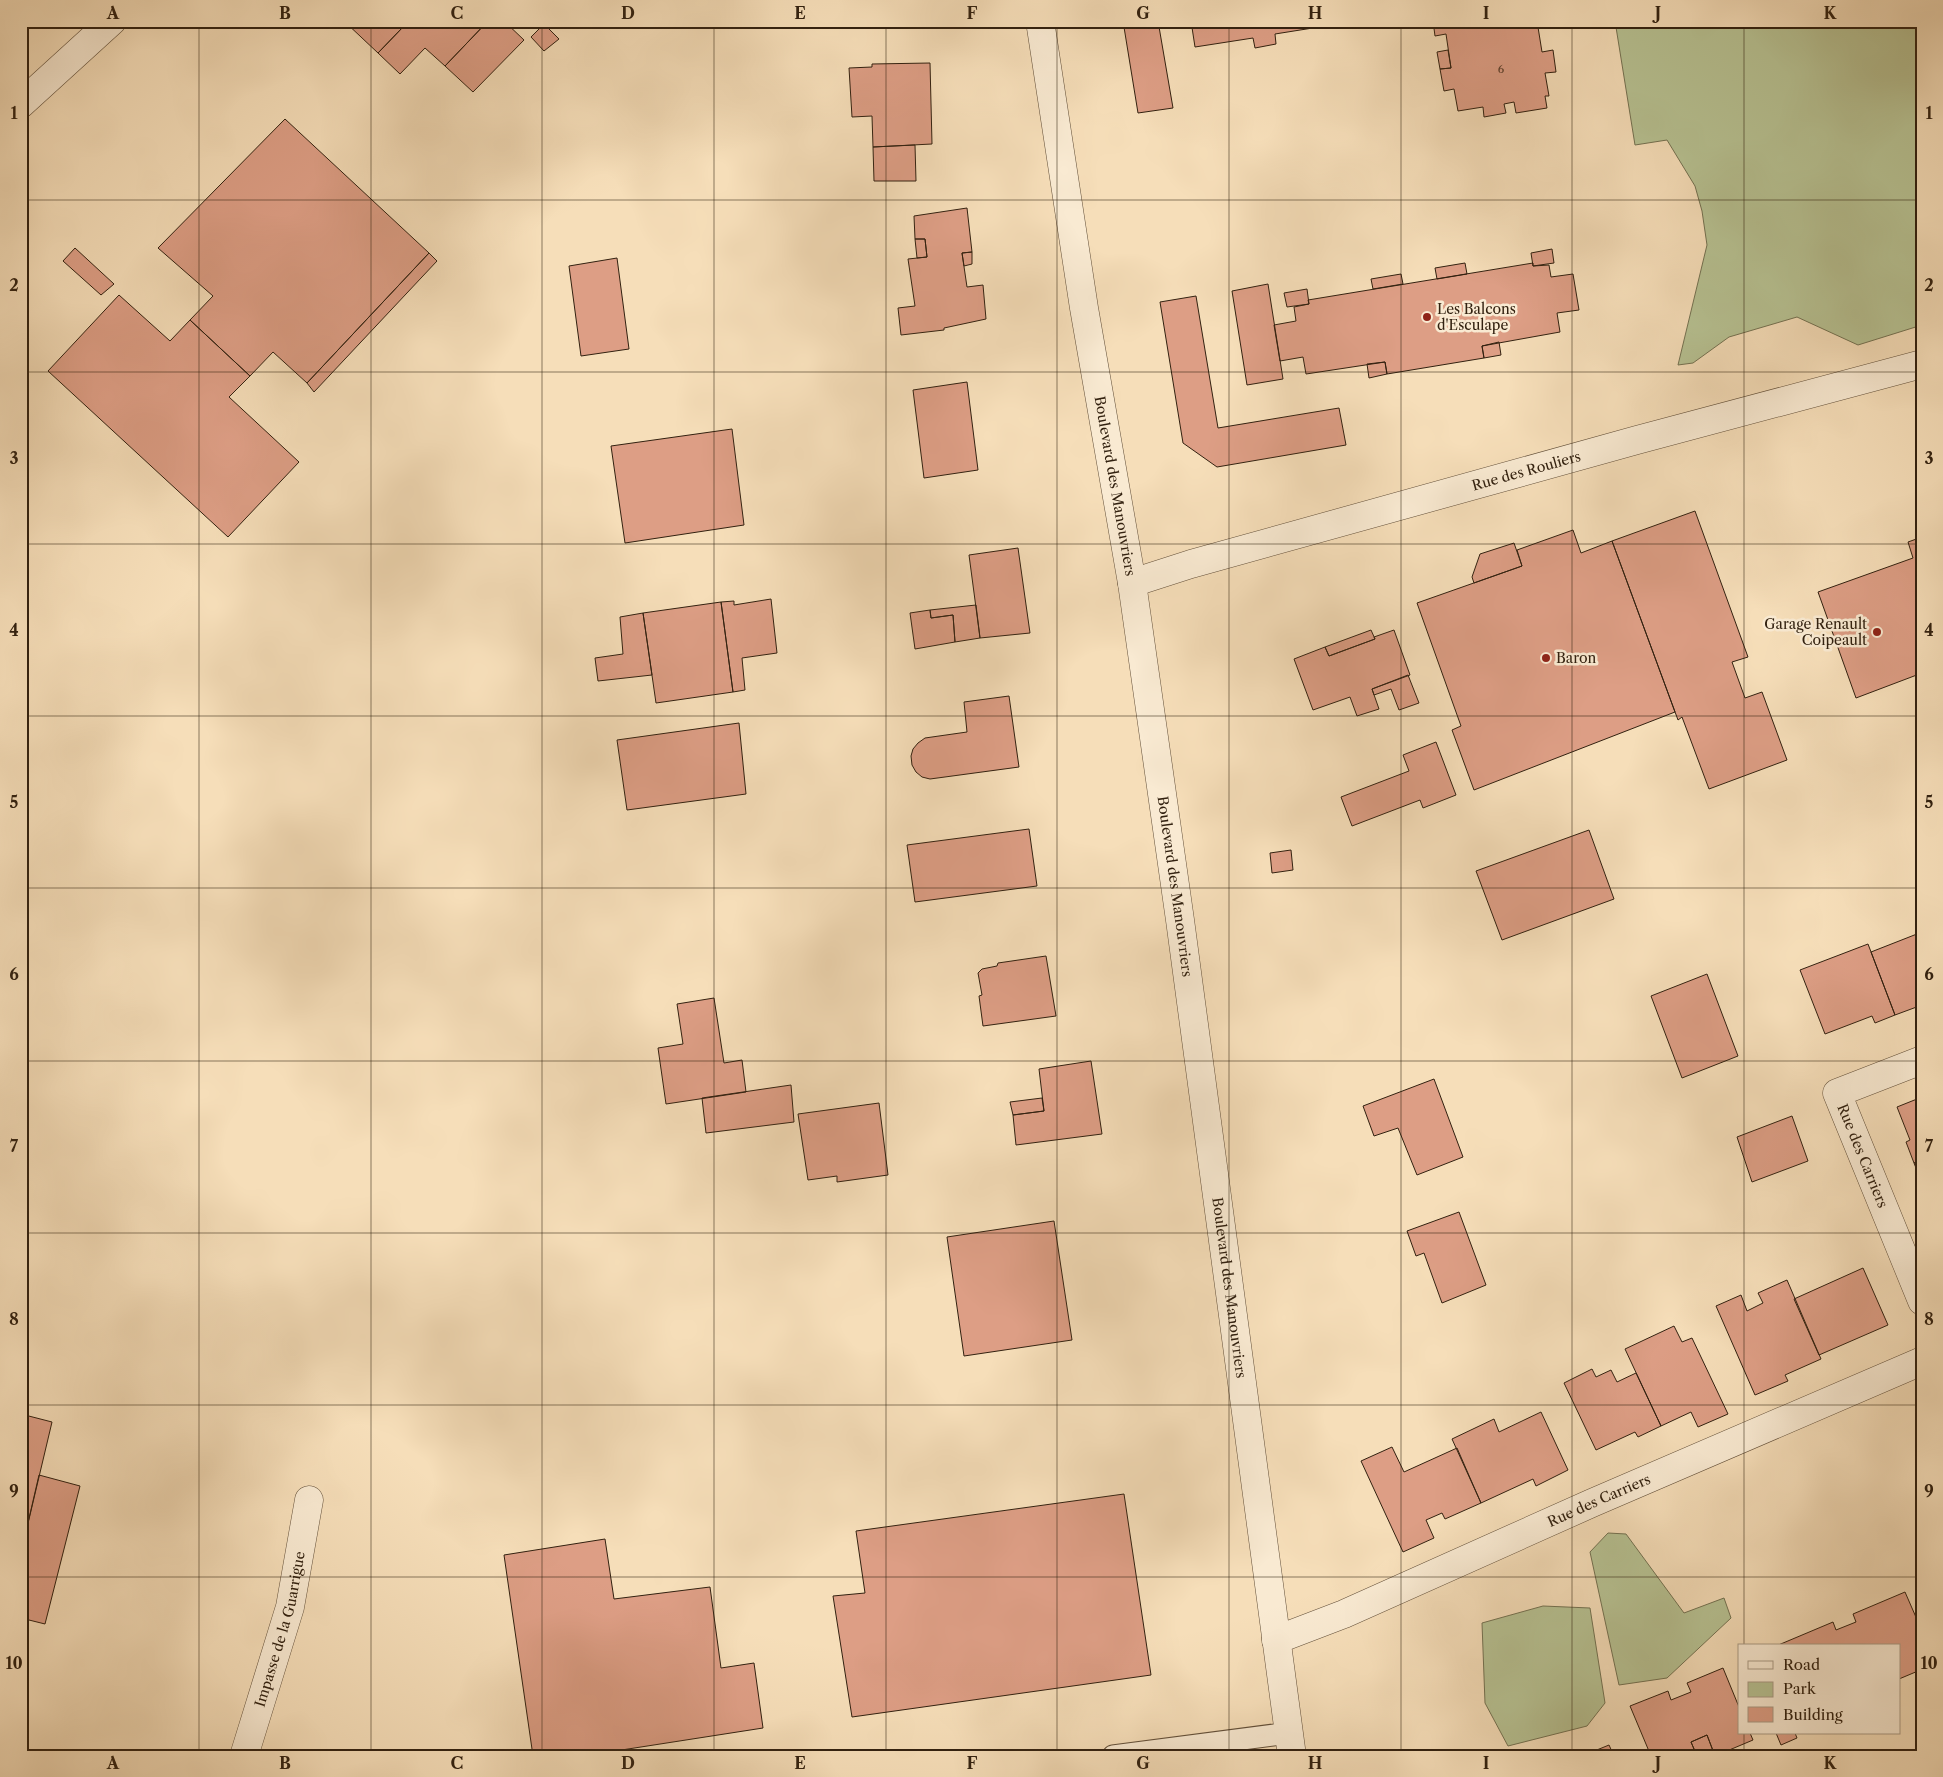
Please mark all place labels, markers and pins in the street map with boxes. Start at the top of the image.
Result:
place label: Les Balcons d'Esculape [1437,300,1516,334]
marker: Les Balcons d'Esculape [1421,311,1433,323]
place label: Garage Renault Coipeault [1764,615,1867,649]
marker: Garage Renault Coipeault [1871,626,1883,638]
place label: Baron [1556,649,1596,667]
marker: Baron [1540,652,1552,664]

